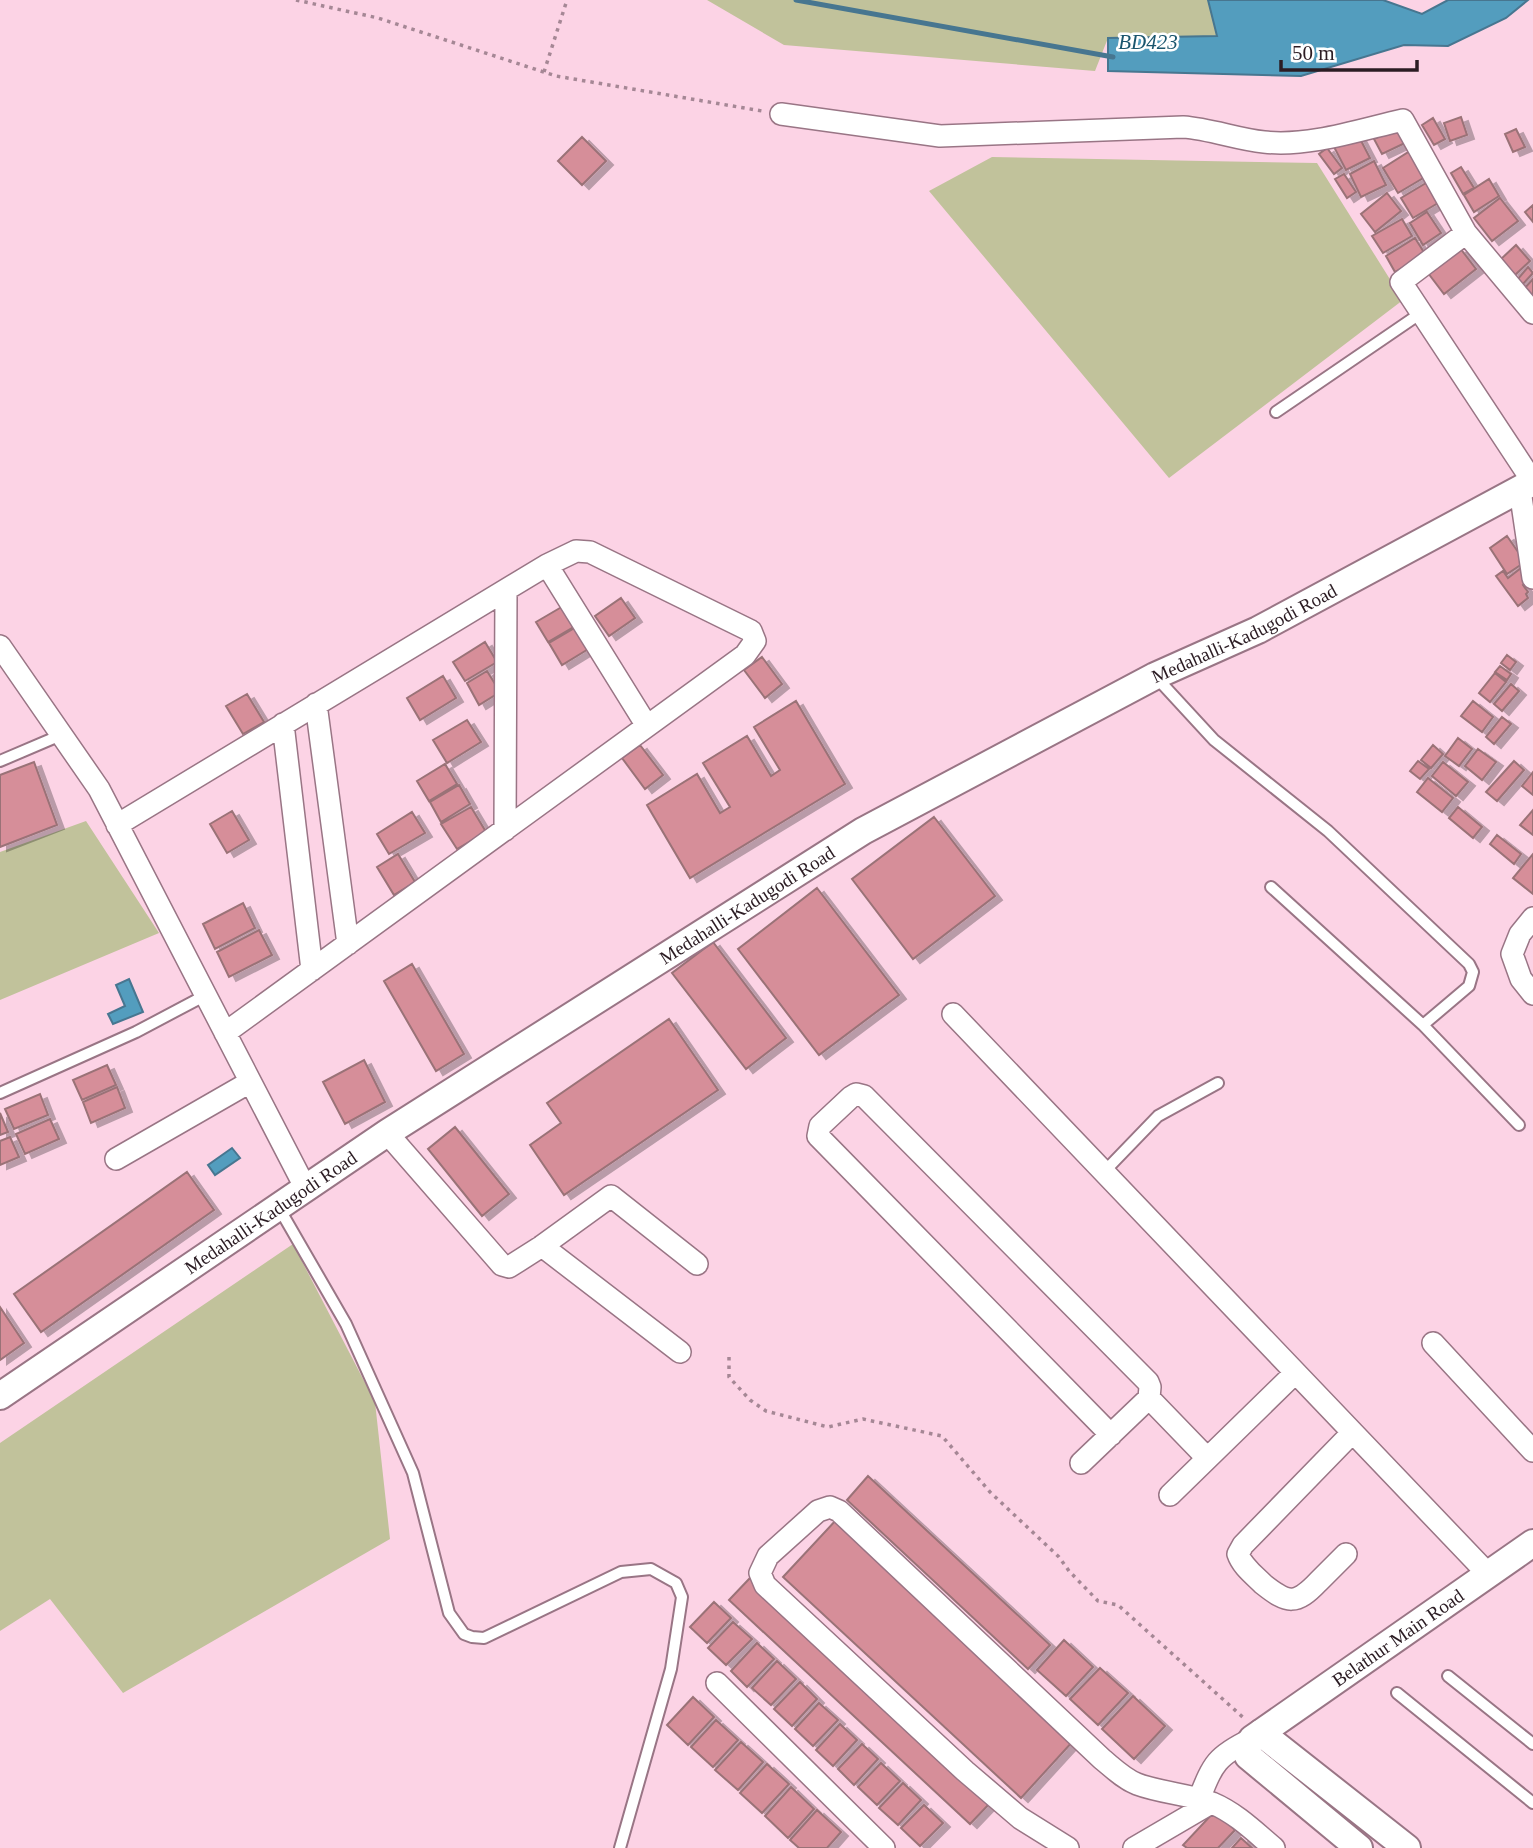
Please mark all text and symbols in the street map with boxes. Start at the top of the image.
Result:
scale bar [1281,28,1418,72]
water label: BD423 [1118,30,1178,54]
text: 50 m [1292,41,1335,65]
street label: Medahalli-Kadugodi Road [1148,579,1341,687]
street label: Medahalli-Kadugodi Road [656,842,839,968]
street label: Medahalli-Kadugodi Road [181,1147,361,1278]
street label: Belathur Main Road [1328,1585,1468,1691]

